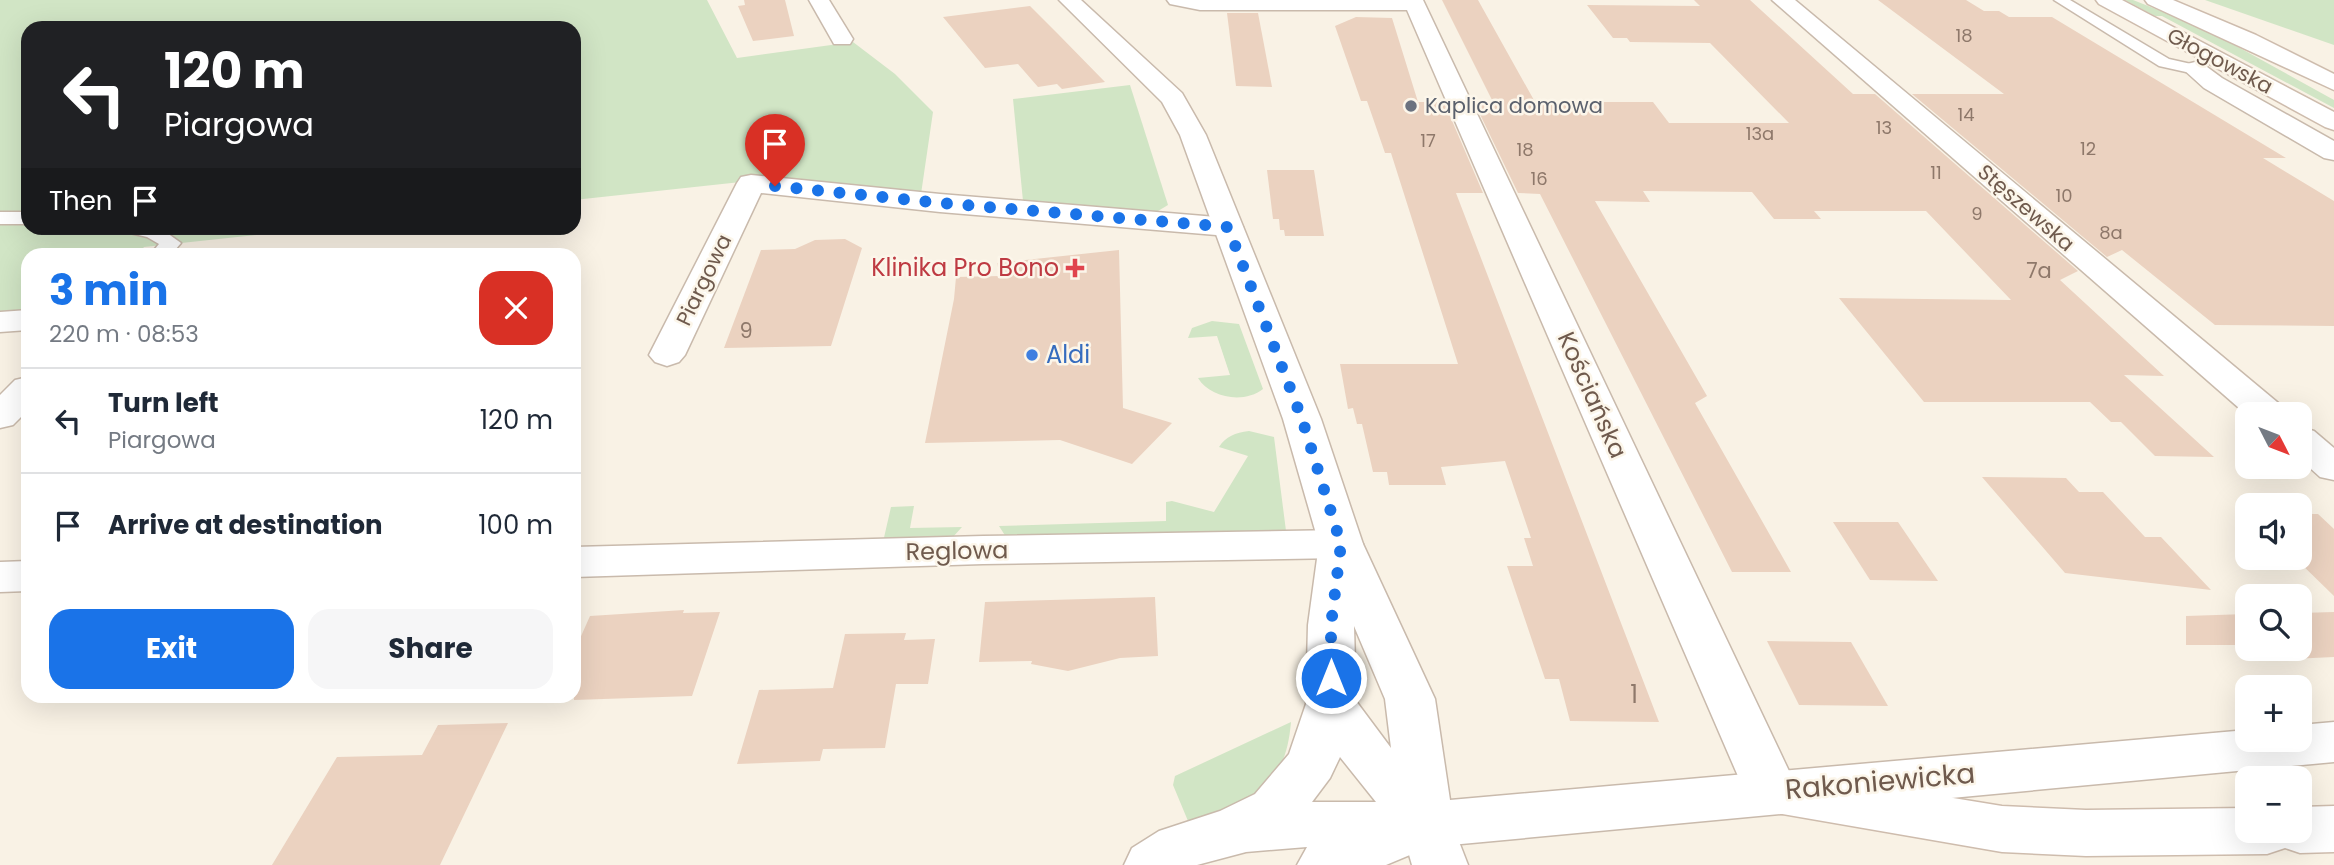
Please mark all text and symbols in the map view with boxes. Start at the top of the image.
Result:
street label: Głogowska [2162,21,2278,101]
house number: 18 [1955,23,1973,48]
text: 120 m [164,37,305,105]
icon: left [49,49,140,140]
place label: Kaplica domowa [1425,91,1603,120]
marker: Kaplica domowa [1403,98,1419,114]
text: Piargowa [164,102,314,147]
house number: 14 [1957,102,1975,127]
pin [745,114,805,186]
house number: 13 [1876,115,1892,140]
house number: 13a [1746,121,1774,146]
icon: arrive [756,125,794,163]
house number: 17 [1420,128,1436,153]
house number: 12 [2080,136,2096,161]
house number: 18 [1516,137,1534,162]
street label: Stęszewska [1972,157,2081,258]
house number: 11 [1930,160,1942,185]
house number: 16 [1530,166,1548,191]
icon: arrive [126,182,164,220]
text: Then [49,183,112,219]
house number: 10 [2055,183,2073,208]
house number: 9 [1971,201,1983,226]
house number: 8a [2099,220,2123,245]
street label: Piargowa [669,229,738,330]
place label: Klinika Pro Bono [871,251,1059,284]
house number: 7a [2026,256,2052,285]
marker: Klinika Pro Bono [1065,258,1085,278]
text: 3 min [49,261,169,320]
button: close [479,271,553,345]
house number: 9 [739,316,753,345]
text: 220 m · 08:53 [49,318,199,350]
street label: Kościańska [1550,326,1635,463]
place label: Aldi [1046,338,1090,371]
marker: Aldi [1024,347,1040,363]
text: Turn left [108,385,219,421]
icon: left [49,402,87,440]
text: 120 m [480,402,553,438]
north arrow [2235,402,2312,480]
map controls [2235,402,2312,843]
text: Piargowa [108,424,216,456]
button: sound [2235,493,2312,570]
icon: arrive [49,507,87,545]
text: Arrive at destination [108,507,383,543]
text: 100 m [478,507,553,543]
street label: Reglowa [905,533,1009,568]
button: search [2235,584,2312,661]
button: Exit [49,609,294,689]
button: Share [308,609,553,689]
position arrow [1294,641,1368,715]
button: + [2235,675,2312,752]
house number: 1 [1630,678,1638,711]
street label: Rakoniewicka [1783,754,1977,809]
button: − [2235,766,2312,843]

